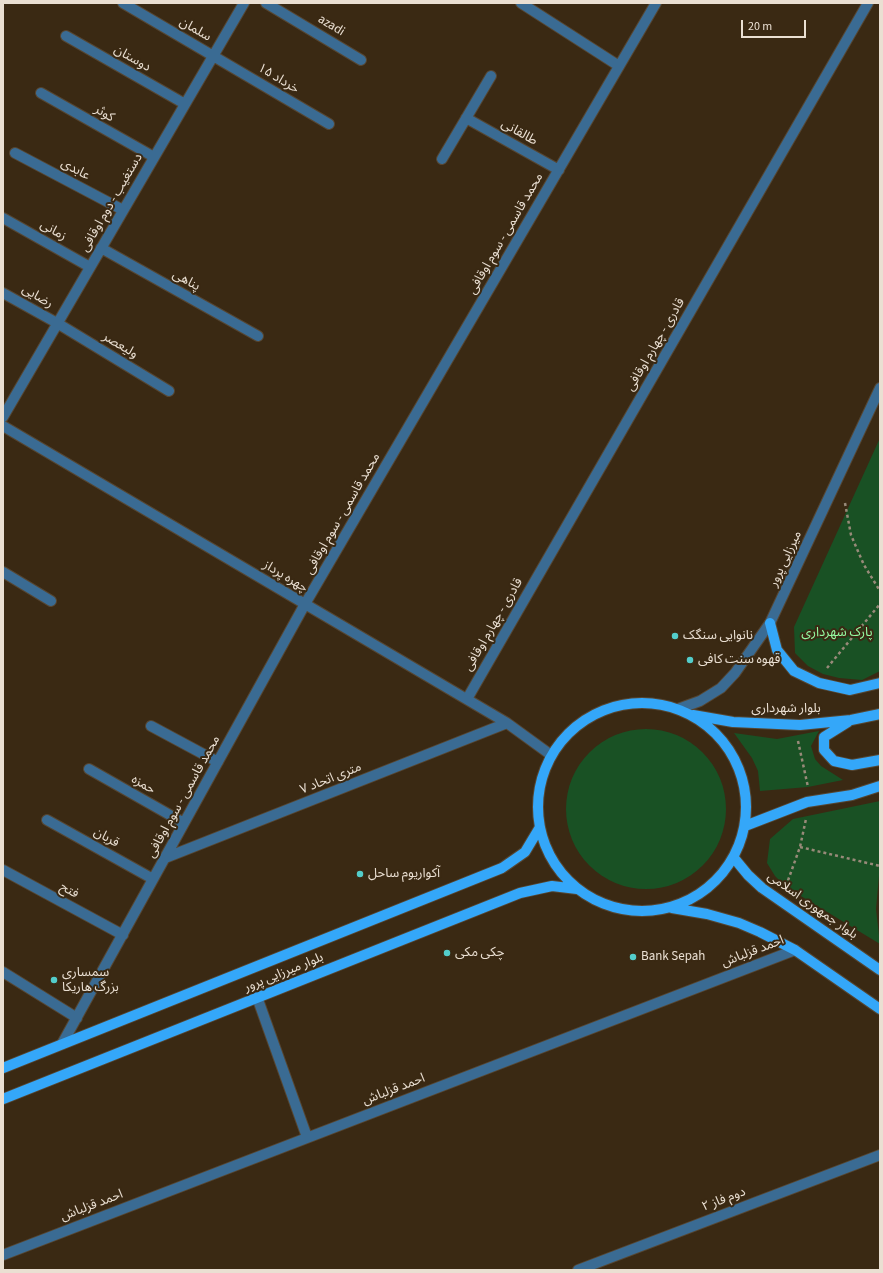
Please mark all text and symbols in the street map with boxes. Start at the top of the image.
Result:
street label: azadi [315,12,347,40]
scale bar [743,12,808,38]
street label: سلمان [176,15,214,45]
text: 20 m [748,18,772,35]
street label: دوستان [111,42,153,76]
street label: ۱۵ خرداد [255,61,301,97]
street label: کوثر [91,102,117,126]
street label: طالقانی [498,116,540,150]
street label: دستغیب - دوم اوقافی [77,151,147,255]
street label: عابدی [58,156,92,184]
street label: محمد قاسمی - سوم اوقافی [465,171,547,297]
street label: زمانی [37,217,69,245]
street label: پناهی [169,267,203,295]
street label: رضایی [19,282,55,312]
street label: قادری - چهارم اوقافی [623,296,689,394]
street label: ولیعصر [100,329,140,363]
street label: محمد قاسمی - سوم اوقافی [302,451,384,577]
street label: میرزایی پرور [766,528,806,590]
street label: چهره پرداز [260,558,310,596]
street label: قادری - چهارم اوقافی [461,576,527,674]
park label: پارک شهرداری [801,625,873,641]
place label: نانوایی سنگک [683,628,753,644]
marker: نانوایی سنگک [670,631,680,641]
place label: قهوه سنت کافی [698,652,780,668]
marker: قهوه سنت کافی [685,655,695,665]
street label: بلوار شهرداری [751,701,821,717]
street label: محمد قاسمی - سوم اوقافی [144,733,224,861]
street label: ۷ متری اتحاد [298,760,364,798]
street label: حمزه [128,772,158,798]
street label: قربان [91,825,121,851]
place label: آکواریوم ساحل [368,866,440,882]
marker: آکواریوم ساحل [355,869,365,879]
street label: بلوار جمهوری اسلامی [764,869,860,943]
street label: فتح [57,880,81,902]
street label: احمد قزلباش [720,933,786,971]
place label: چکی مکی [455,945,504,961]
marker: چکی مکی [442,948,452,958]
place label: Bank Sepah [641,949,705,965]
street label: بلوار میرزایی پرور [242,950,326,996]
marker: Bank Sepah [628,952,638,962]
place label: سمساری بزرگ هاریکا [62,965,119,996]
marker: سمساری بزرگ هاریکا [49,975,59,985]
street label: احمد قزلباش [361,1071,427,1109]
street label: دوم فاز ۲ [700,1185,748,1215]
street label: احمد قزلباش [59,1187,125,1225]

